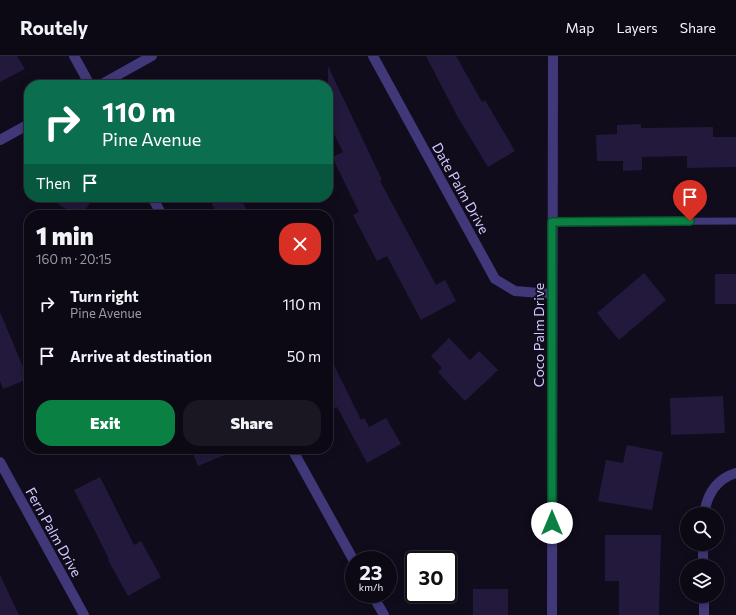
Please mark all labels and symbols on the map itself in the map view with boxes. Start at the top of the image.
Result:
street label: Date Palm Drive [429,139,493,237]
pin [673,180,707,221]
street label: Coco Palm Drive [530,283,547,387]
street label: Fern Palm Drive [22,484,86,580]
position arrow [531,502,573,544]
speed limit sign: 30 [405,551,457,603]

